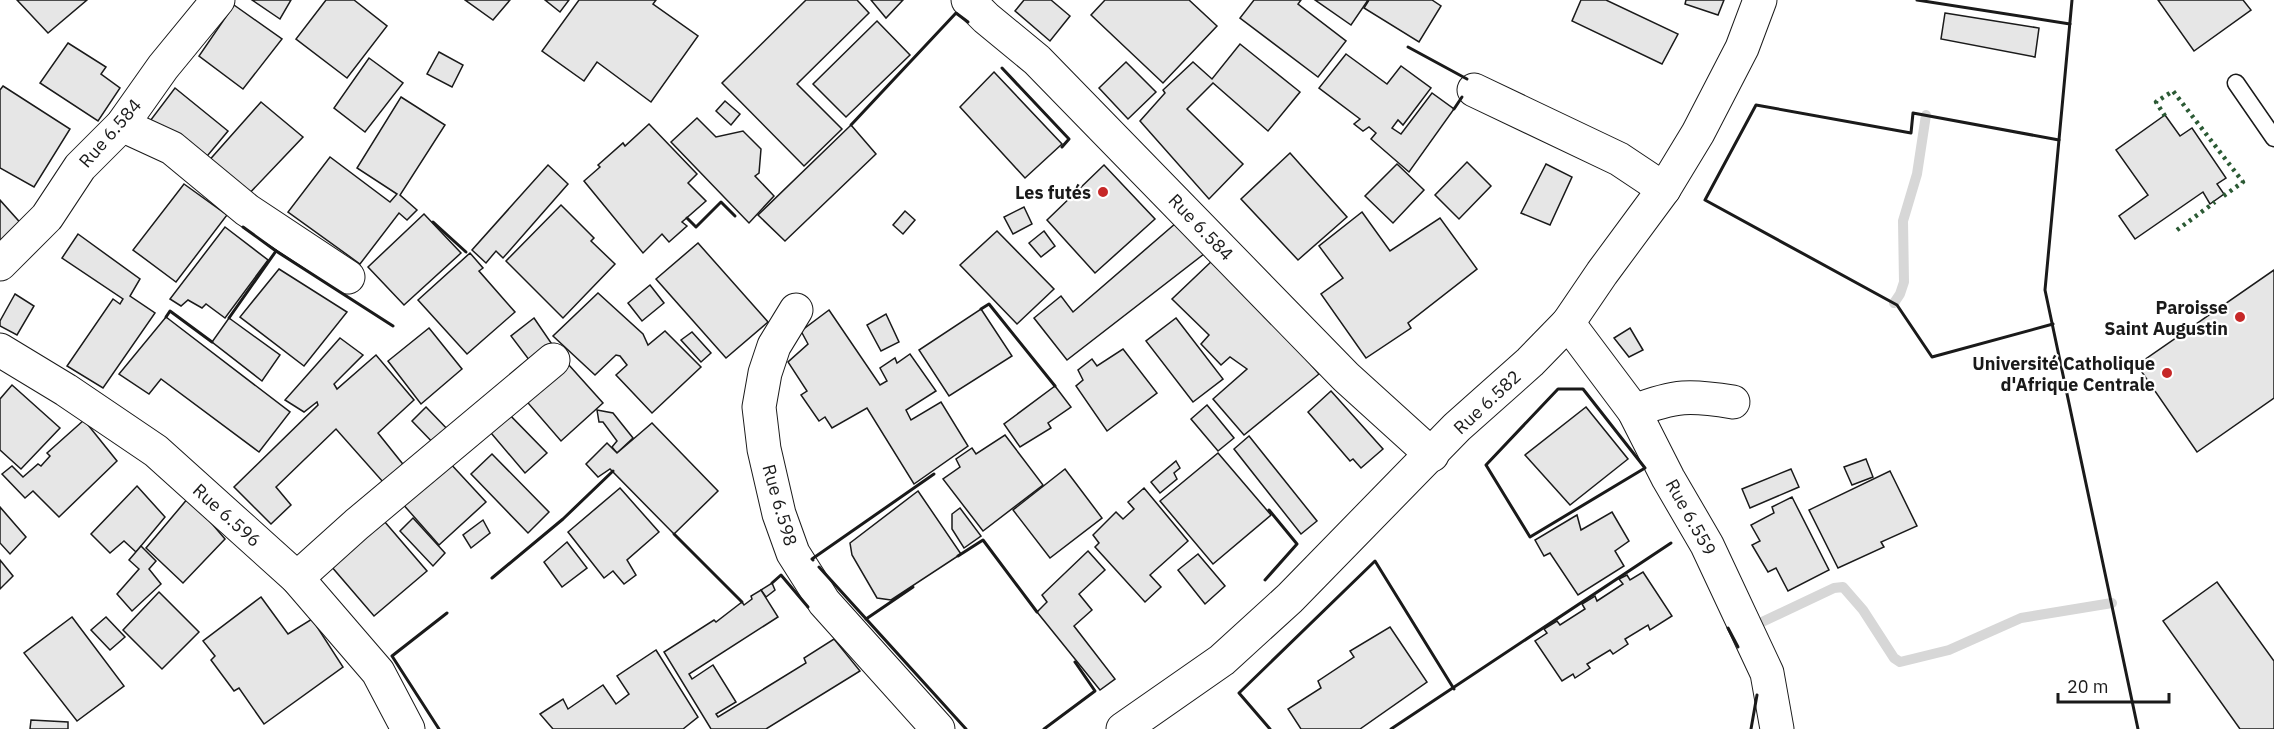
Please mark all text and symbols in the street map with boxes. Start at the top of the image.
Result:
street label: Rue 6.584 [74,94,146,172]
place label: Les futés [1015,181,1091,204]
marker: Les futés [1096,185,1110,199]
street label: Rue 6.584 [1164,189,1239,265]
place label: Paroisse Saint Augustin [2104,296,2228,340]
marker: Paroisse Saint Augustin [2233,310,2247,324]
place label: Université Catholique d'Afrique Centrale [1972,352,2155,396]
street label: Rue 6.582 [1448,365,1526,439]
marker: Université Catholique d'Afrique Centrale [2160,366,2174,380]
street label: Rue 6.598 [757,461,803,549]
street label: Rue 6.559 [1661,475,1721,559]
street label: Rue 6.596 [188,478,266,552]
scale bar [2058,666,2169,704]
text: 20 m [2067,675,2109,698]

